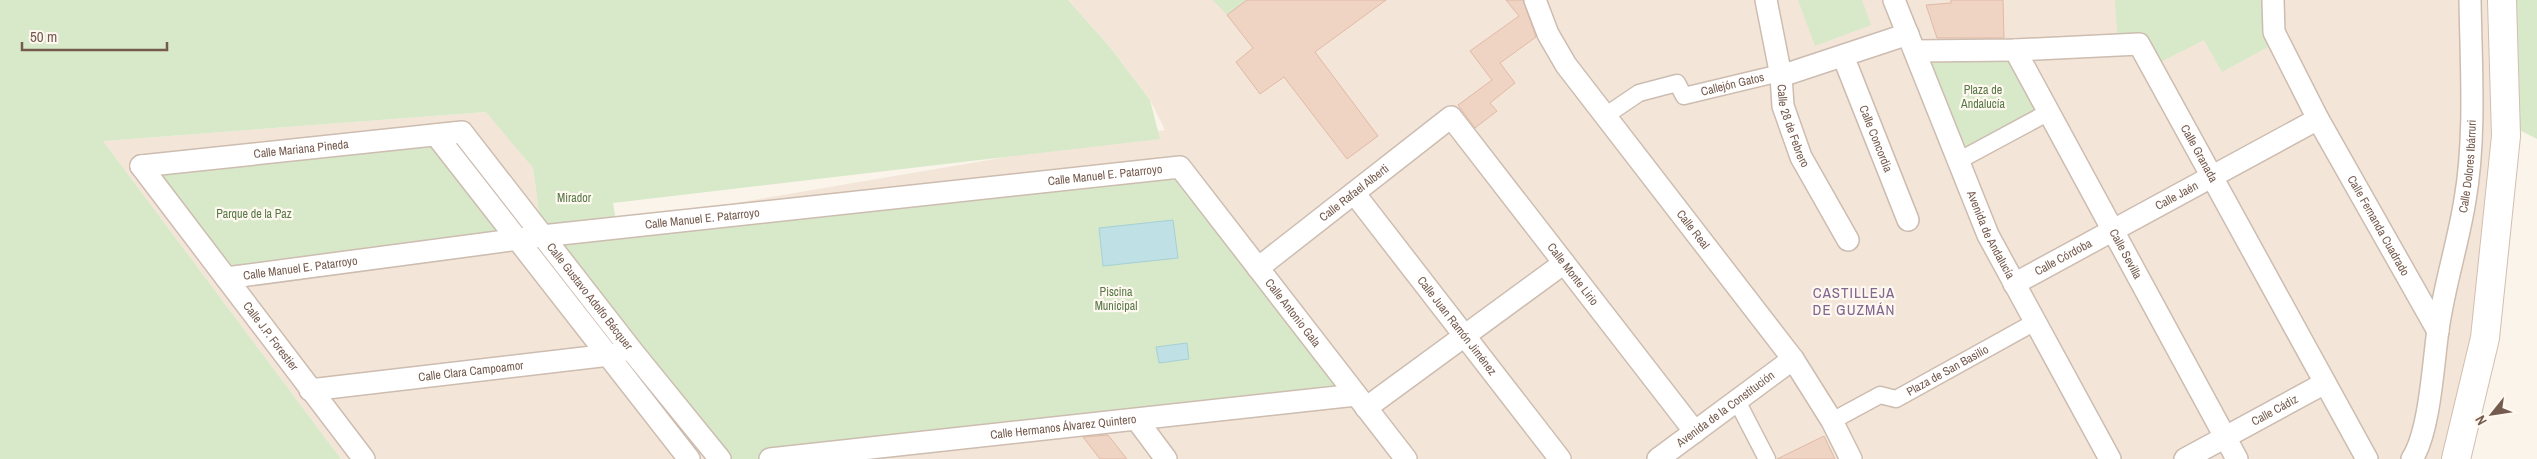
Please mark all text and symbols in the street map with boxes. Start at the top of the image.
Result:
scale bar [22,20,168,52]
text: 50 m [30,26,57,47]
street label: Callejón Gatos [1699,69,1766,100]
park label: Plaza de Andalucía [1960,82,2005,112]
street label: Calle 28 de Febrero [1774,84,1813,170]
street label: Calle Concordia [1855,103,1896,175]
street label: Calle Dolores Ibárruri [2455,120,2480,214]
street label: Calle Granada [2177,122,2222,186]
street label: Calle Mariana Pineda [253,136,350,162]
street label: Calle Manuel E. Patarroyo [1047,161,1163,189]
street label: Calle Rafael Alberti [1316,161,1392,225]
street label: Calle Fernanda Cuadrado [2344,172,2413,279]
street label: Calle Jaén [2152,178,2201,214]
street label: Avenida de Andalucía [1963,187,2019,282]
park label: Mirador [557,190,592,206]
street label: Calle Manuel E. Patarroyo [644,205,760,233]
park label: Parque de la Paz [216,206,292,222]
street label: Calle Real [1673,207,1713,252]
street label: Calle Sevilla [2106,226,2146,282]
street label: Calle Córdoba [2032,235,2095,279]
street label: Calle Gustavo Adolfo Bécquer [543,240,637,354]
street label: Calle Monte Lirio [1544,240,1602,309]
street label: Calle Manuel E. Patarroyo [242,253,358,284]
street label: Calle Juan Ramón Jiménez [1413,273,1500,379]
street label: Calle Antonio Gala [1261,275,1325,351]
district label: CASTILLEJA DE GUZMÁN [1813,282,1895,320]
park label: Piscina Municipal [1095,284,1137,314]
street label: Calle J.P. Forestier [239,299,302,375]
street label: Plaza de San Basilio [1904,341,1991,400]
street label: Calle Clara Campoamor [417,357,525,385]
street label: Avenida de la Constitución [1672,367,1778,451]
north arrow [2467,389,2517,439]
street label: Calle Cádiz [2248,391,2301,430]
street label: Calle Hermanos Álvarez Quintero [989,411,1137,443]
text: N [2471,412,2491,429]

